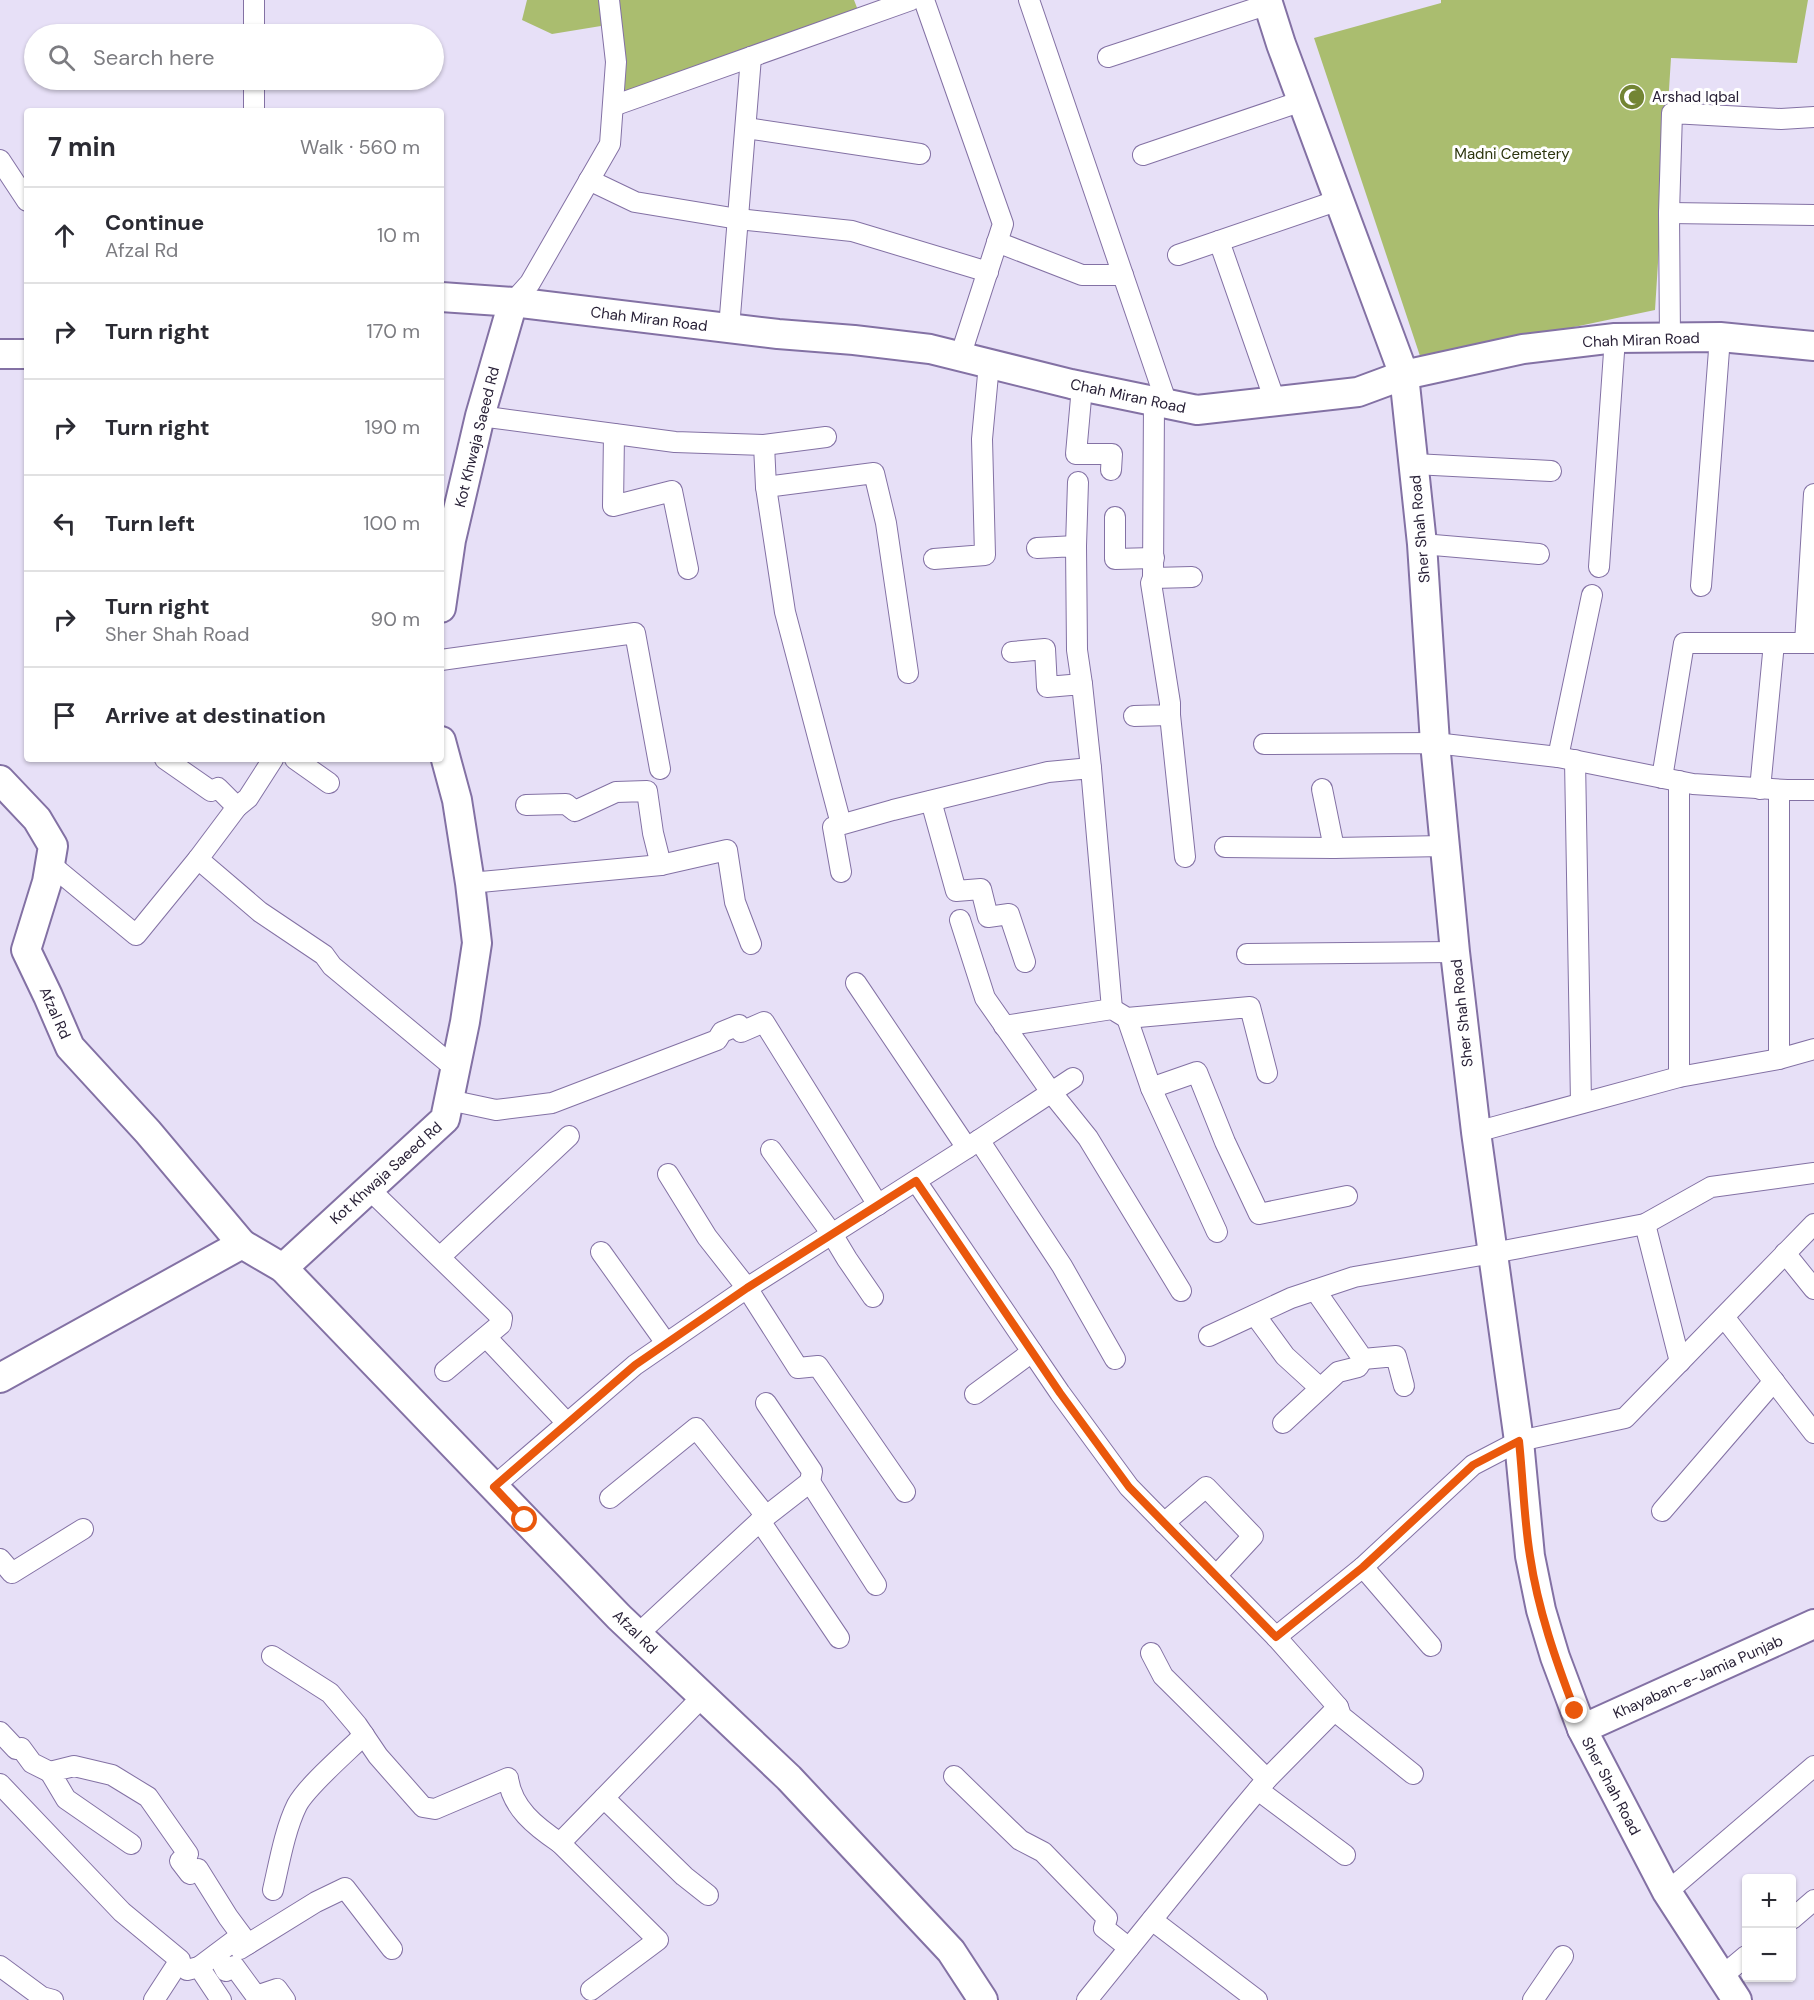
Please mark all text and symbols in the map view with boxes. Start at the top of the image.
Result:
search box [24,24,444,90]
icon: search [45,41,78,74]
text: Search here [93,43,214,72]
mosque icon: Arshad Iqbal [1617,82,1647,112]
place label: Arshad Iqbal [1652,87,1739,107]
text: 7 min [48,130,116,164]
text: Walk · 560 m [300,134,420,160]
park label: Madni Cemetery [1454,144,1570,164]
text: Continue [105,208,204,237]
icon: ahead [48,219,81,252]
text: 10 m [377,222,420,248]
text: Afzal Rd [105,237,178,263]
street label: Chah Miran Road [589,302,709,336]
icon: right [48,315,81,348]
text: Turn right [105,317,210,346]
text: 170 m [367,318,420,344]
street label: Chah Miran Road [1582,328,1700,352]
street label: Kot Khwaja Saeed Rd [450,365,504,509]
street label: Chah Miran Road [1068,374,1188,418]
icon: right [48,411,81,444]
text: Turn right [105,413,210,442]
text: 190 m [364,414,420,440]
street label: Sher Shah Road [1405,474,1435,584]
icon: left [48,507,81,540]
text: Turn left [105,509,195,538]
text: 100 m [363,510,420,536]
text: Turn right [105,592,210,621]
icon: right [48,603,81,636]
text: 90 m [371,606,420,632]
text: Sher Shah Road [105,621,250,647]
icon: arrive [48,699,81,732]
text: Arrive at destination [105,701,326,730]
street label: Sher Shah Road [1446,958,1478,1068]
street label: Afzal Rd [35,984,75,1042]
street label: Kot Khwaja Saeed Rd [326,1117,446,1229]
route start [511,1506,537,1532]
street label: Afzal Rd [608,1606,662,1658]
street label: Khayaban-e-Jamia Punjab [1610,1630,1786,1724]
route end [1561,1697,1587,1723]
street label: Sher Shah Road [1577,1733,1645,1839]
map controls [1742,1874,1796,1982]
button: + [1742,1874,1796,1928]
button: − [1742,1928,1796,1982]

